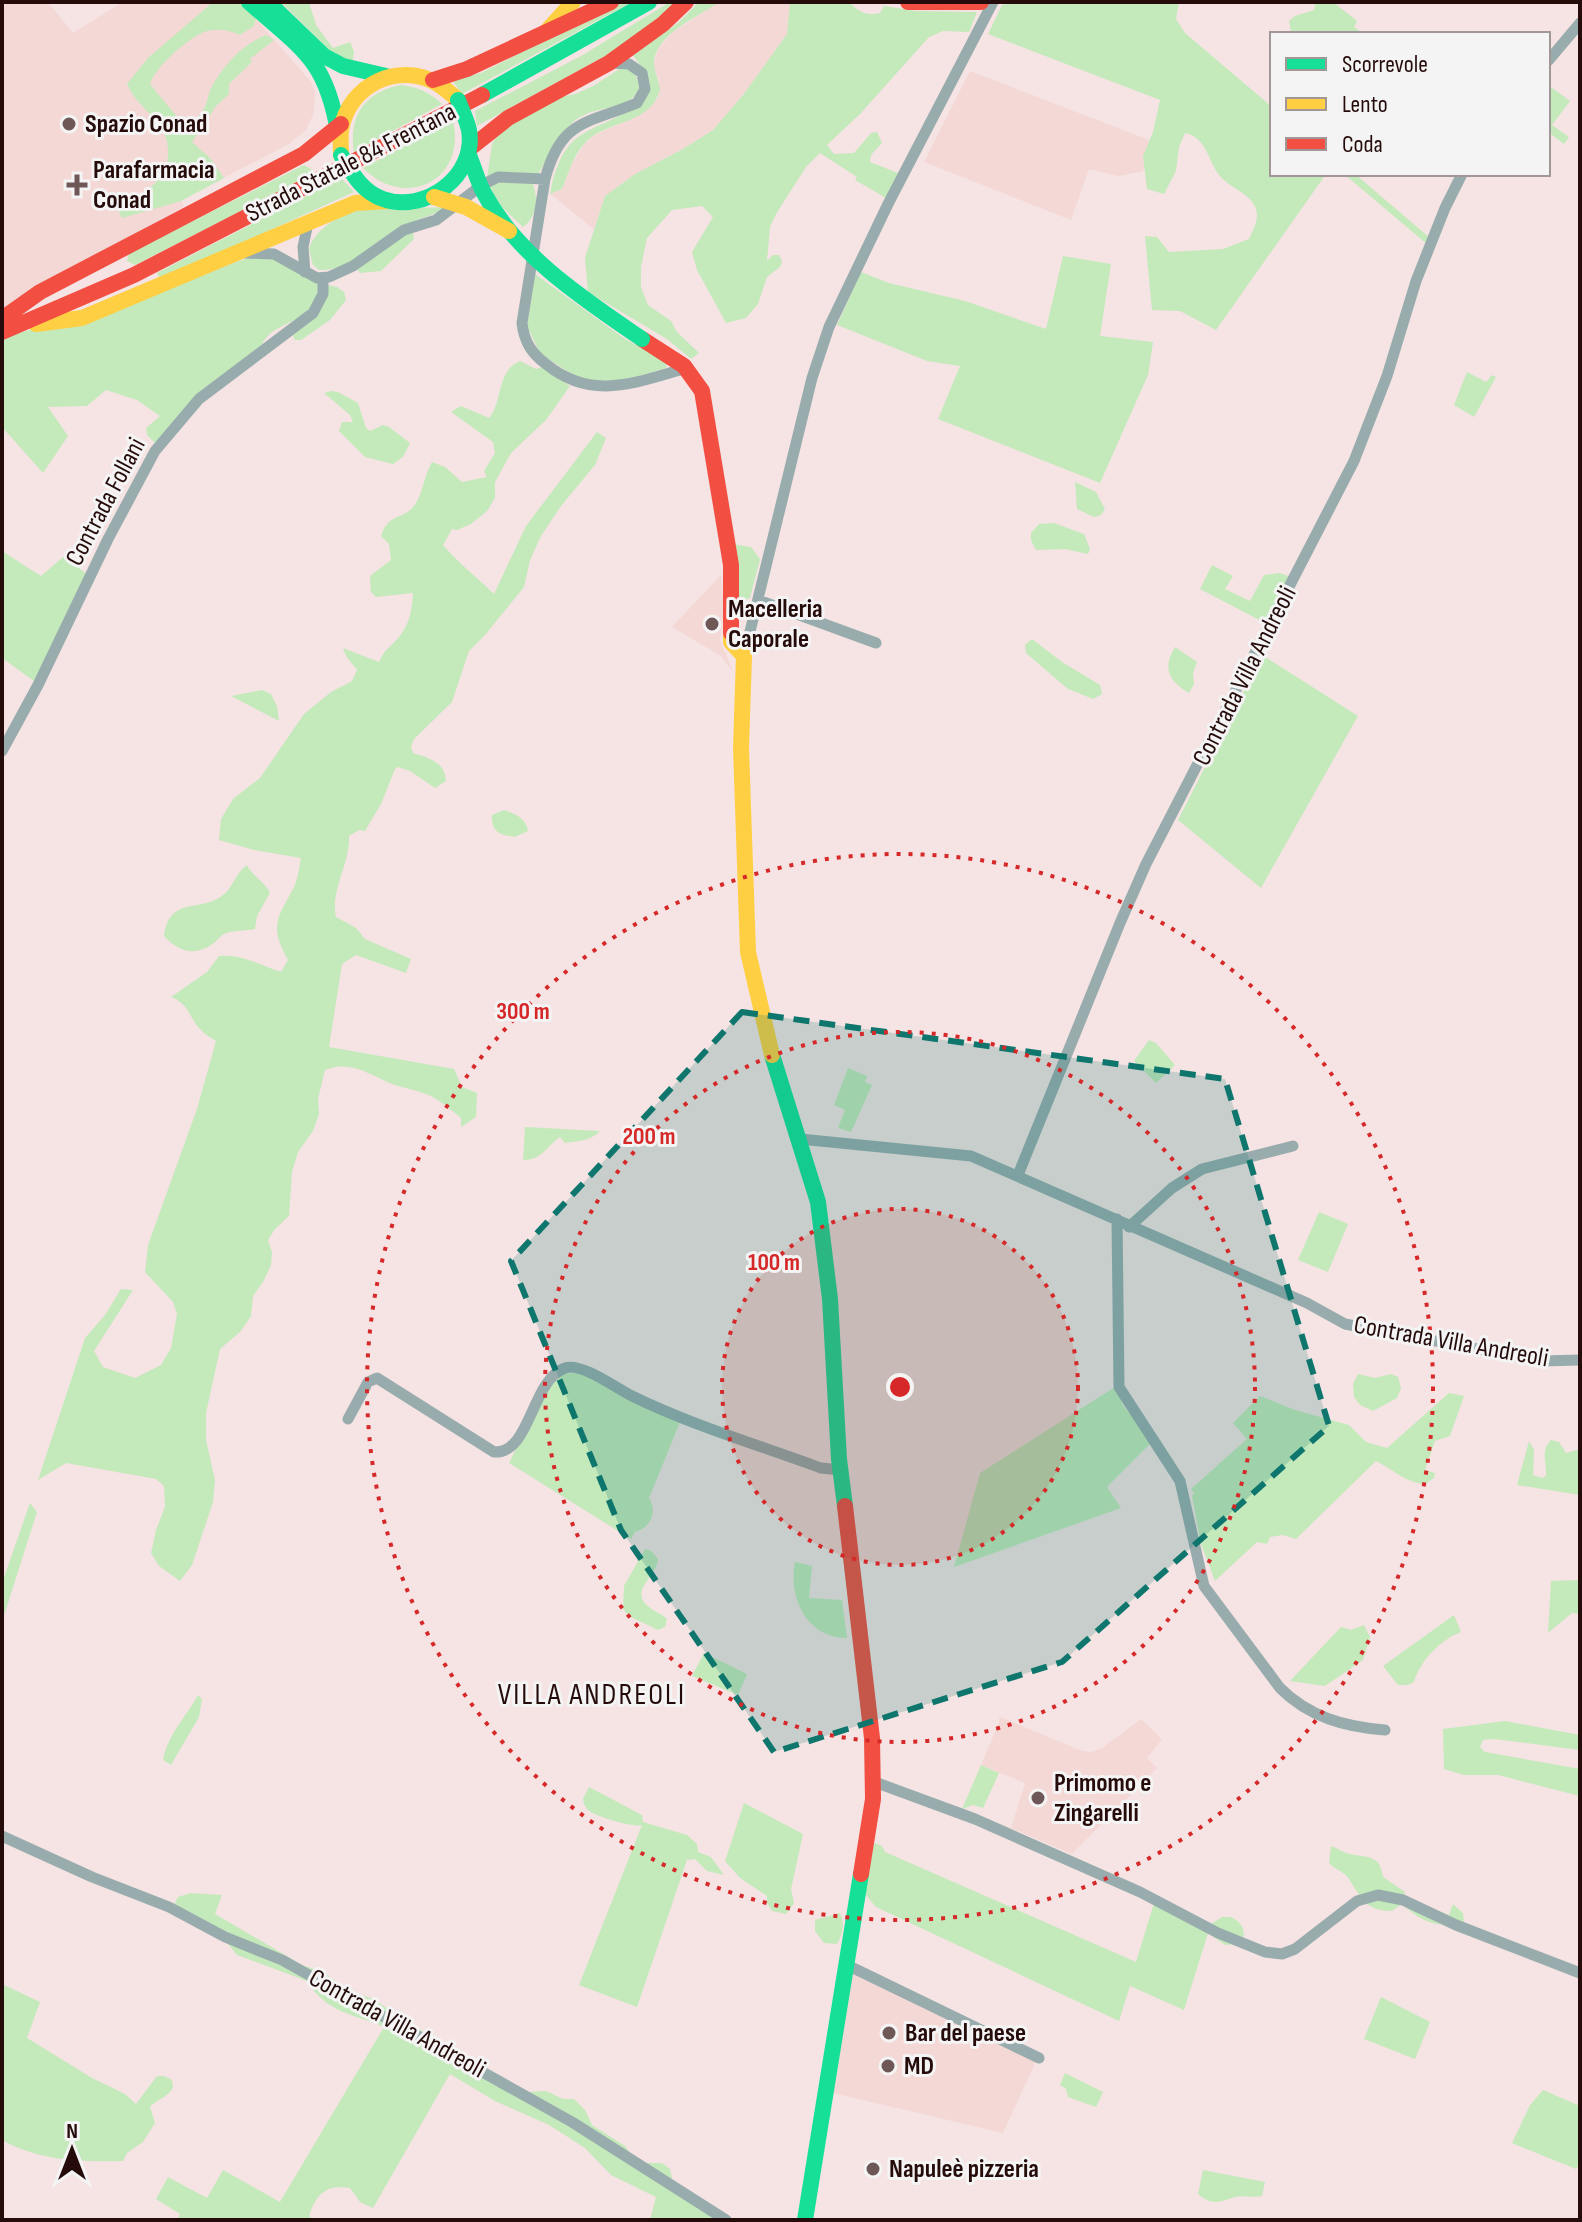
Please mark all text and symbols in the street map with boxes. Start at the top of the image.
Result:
legend [1270,32,1550,176]
text: Scorrevole [1342,50,1428,79]
text: Lento [1342,90,1388,119]
street label: Strada Statale 84 Frentana [241,97,461,229]
place label: Spazio Conad [85,109,207,140]
marker: Spazio Conad [60,115,78,133]
text: Coda [1342,130,1383,159]
place label: Parafarmacia Conad [93,155,215,216]
marker: Parafarmacia Conad [68,176,86,194]
street label: Contrada Follani [59,433,153,571]
street label: Contrada Villa Andreoli [1186,581,1304,771]
place label: Macelleria Caporale [728,594,823,655]
marker: Macelleria Caporale [703,615,721,633]
text: 300 m [496,997,550,1026]
text: 200 m [622,1122,676,1151]
text: 100 m [748,1248,800,1277]
street label: Contrada Villa Andreoli [1351,1310,1551,1374]
centre of rings [886,1373,914,1401]
district label: VILLA ANDREOLI [498,1677,686,1713]
place label: Primomo e Zingarelli [1054,1768,1151,1829]
marker: Primomo e Zingarelli [1029,1789,1047,1807]
street label: Contrada Villa Andreoli [303,1963,491,2085]
place label: Bar del paese [905,2018,1026,2049]
marker: Bar del paese [880,2024,898,2042]
place label: MD [904,2051,934,2082]
marker: MD [879,2057,897,2075]
north arrow [32,2110,112,2190]
text: N [66,2118,78,2145]
place label: Napuleè pizzeria [889,2154,1039,2185]
marker: Napuleè pizzeria [864,2160,882,2178]

